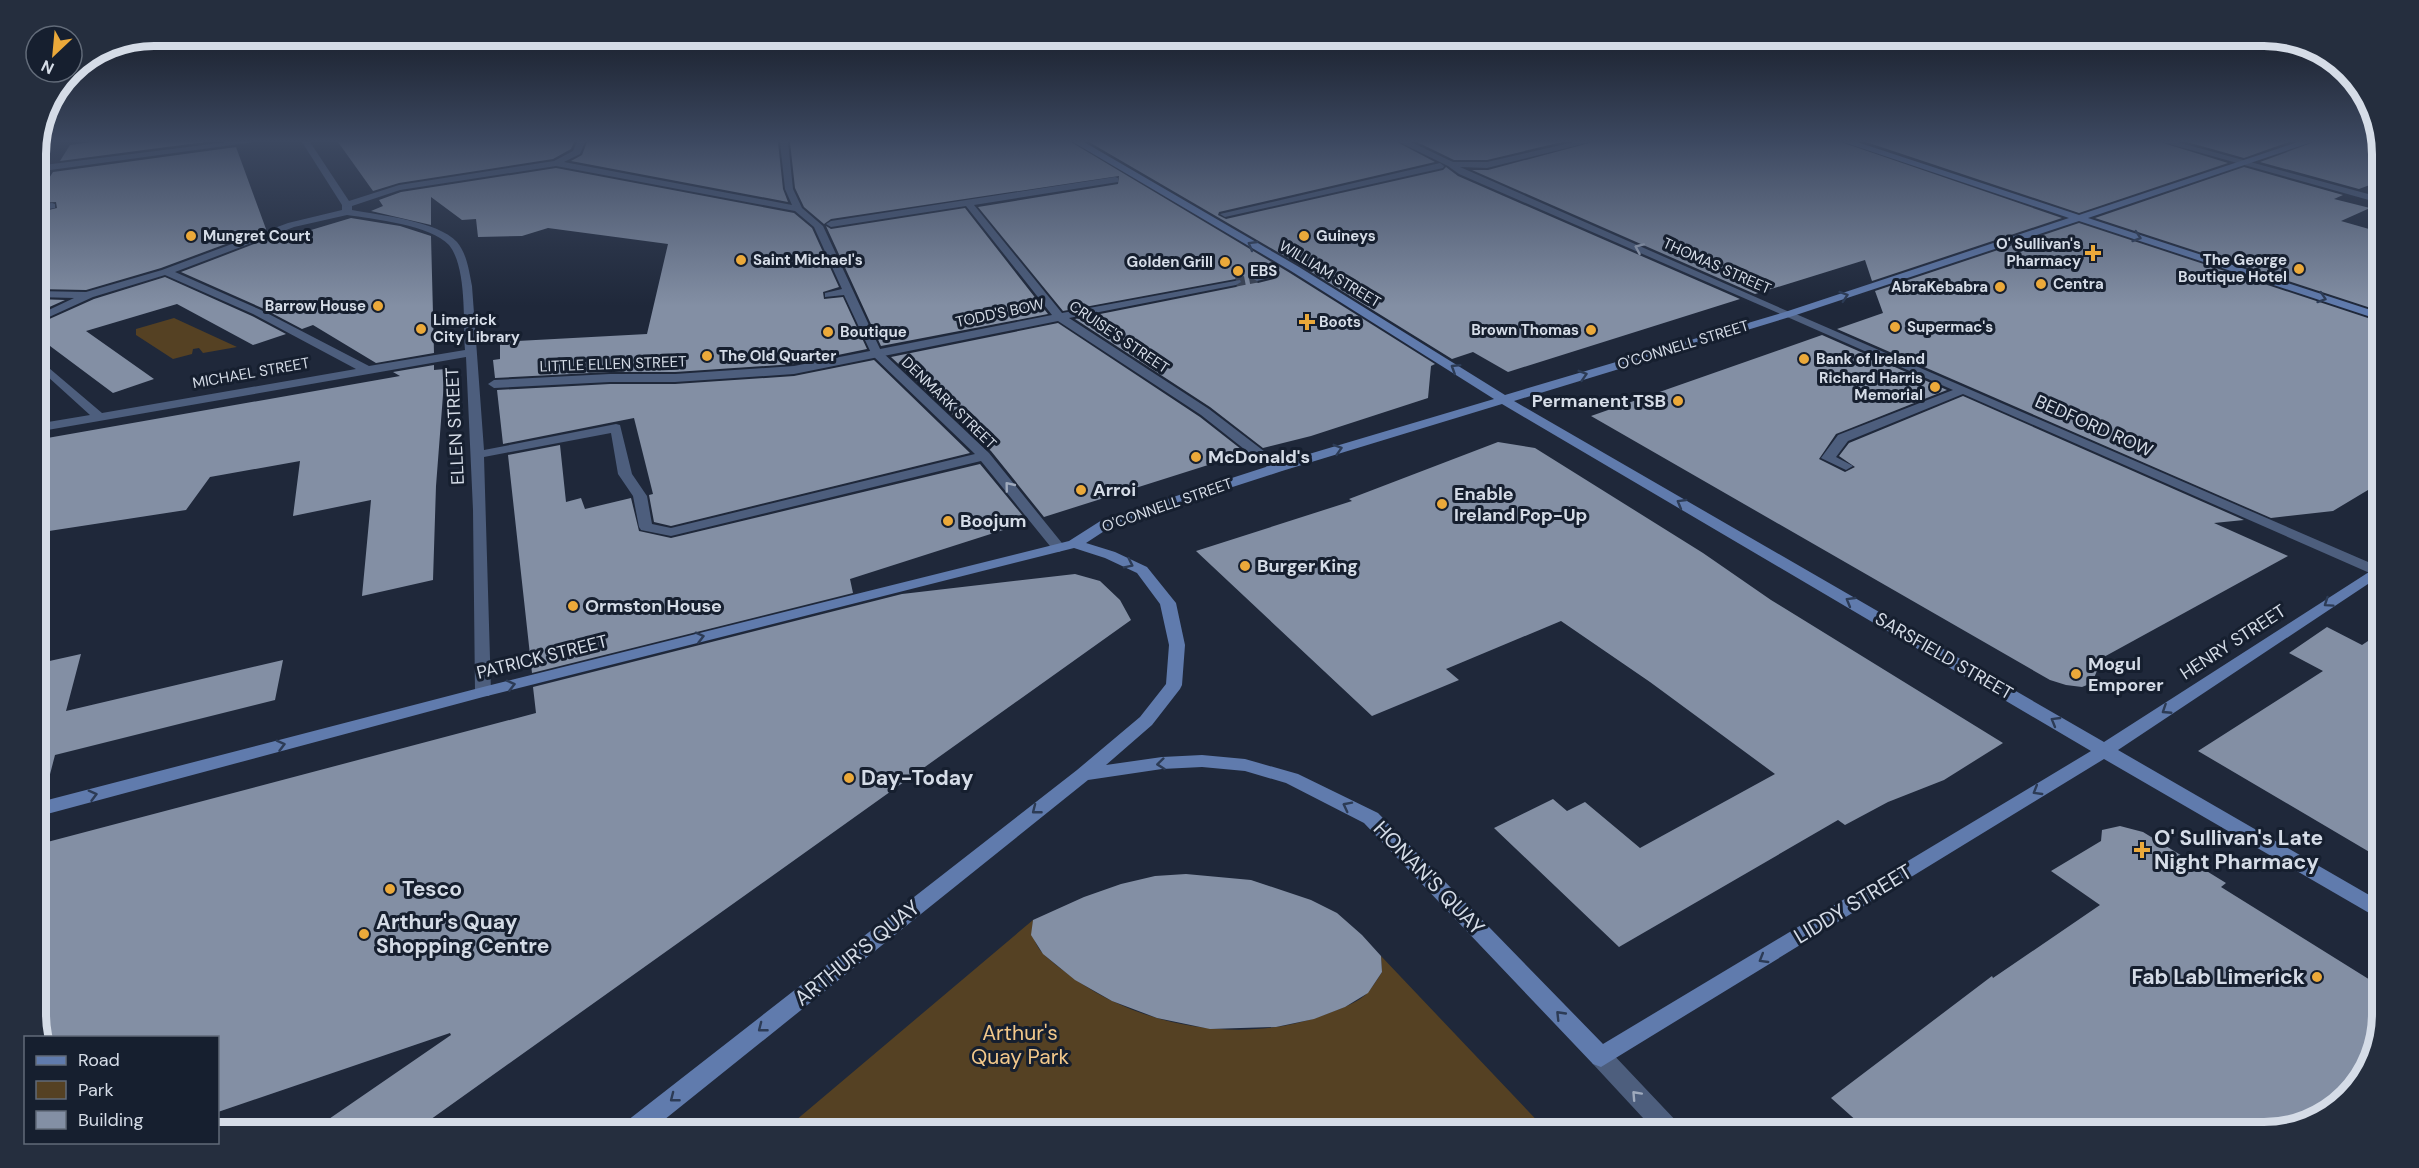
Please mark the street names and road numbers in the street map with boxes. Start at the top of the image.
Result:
street label: THOMAS STREET [1660,233,1774,299]
street label: WILLIAM STREET [1276,236,1384,312]
street label: TODD'S BOW [954,294,1047,332]
street label: CRUISE'S STREET [1065,296,1173,378]
street label: O'CONNELL STREET [1615,315,1751,375]
street label: LITTLE ELLEN STREET [539,351,687,377]
street label: MICHAEL STREET [191,353,311,393]
street label: DENMARK STREET [897,353,1001,453]
street label: ELLEN STREET [440,366,470,486]
street label: BEDFORD ROW [2031,389,2157,463]
street label: O'CONNELL STREET [1099,473,1235,537]
street label: HENRY STREET [2175,599,2291,685]
street label: SARSFIELD STREET [1871,607,2017,705]
street label: PATRICK STREET [474,629,610,685]
street label: HONAN'S QUAY [1367,815,1491,941]
street label: LIDDY STREET [1789,858,1917,950]
street label: ARTHUR'S QUAY [788,894,926,1012]

